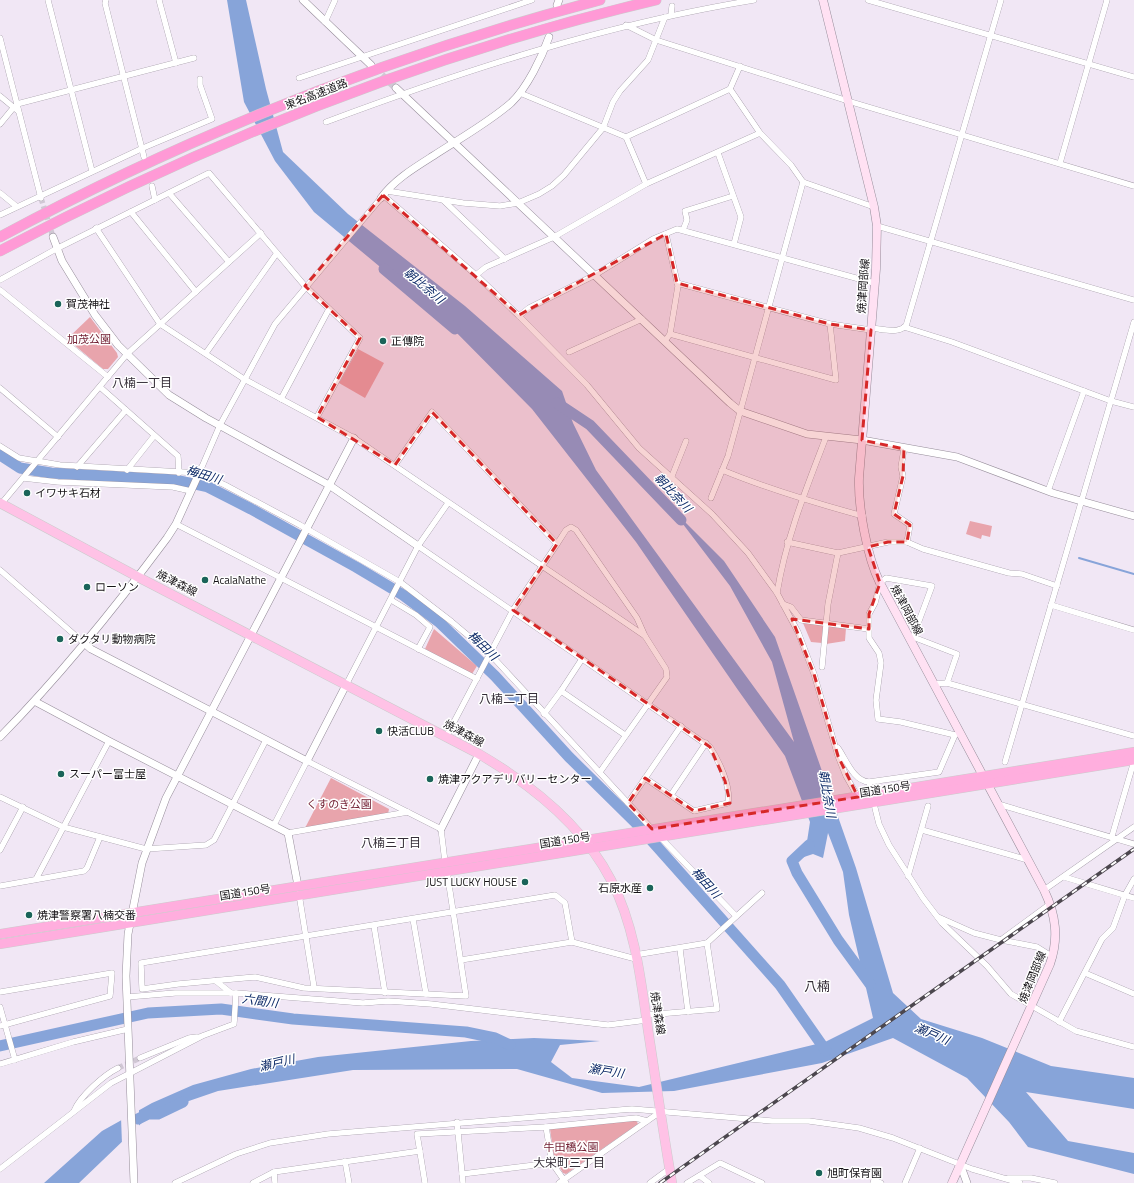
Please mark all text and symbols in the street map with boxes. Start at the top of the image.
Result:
street label: 東名高速道路 [282,75,350,113]
street label: 焼津岡部線 [853,258,873,314]
water label: 朝比奈川 [400,263,450,310]
place label: 賀茂神社 [66,296,110,312]
marker: 賀茂神社 [53,299,63,309]
park label: 加茂公園 [67,331,111,347]
place label: 正傳院 [391,333,424,349]
marker: 正傳院 [378,336,388,346]
district label: 八楠一丁目 [112,373,172,392]
water label: 梅田川 [184,460,226,489]
water label: 朝比奈川 [650,469,698,518]
place label: イワサキ石材 [35,485,101,501]
marker: イワサキ石材 [22,488,32,498]
street label: 焼津森線 [154,566,200,600]
place label: AcalaNathe [213,572,267,588]
marker: AcalaNathe [200,575,210,585]
place label: ローソン [95,579,139,595]
marker: ローソン [82,582,92,592]
street label: 焼津岡部線 [887,582,927,638]
water label: 梅田川 [464,626,504,666]
place label: ダクタリ動物病院 [68,631,156,647]
marker: ダクタリ動物病院 [55,634,65,644]
district label: 八楠二丁目 [479,689,539,708]
street label: 焼津森線 [441,716,487,750]
place label: 快活CLUB [387,723,434,739]
marker: 快活CLUB [374,726,384,736]
place label: スーパー富士屋 [69,766,146,782]
marker: スーパー富士屋 [56,769,66,779]
water label: 朝比奈川 [814,769,841,821]
place label: 焼津アクアデリバリーセンター [438,771,591,787]
marker: 焼津アクアデリバリーセンター [425,774,435,784]
street label: 国道150号 [858,777,912,801]
park label: くすのき公園 [306,796,372,812]
street label: 国道150号 [538,828,592,852]
district label: 八楠三丁目 [361,833,421,852]
water label: 梅田川 [687,863,727,904]
place label: JUST LUCKY HOUSE [426,874,517,890]
marker: JUST LUCKY HOUSE [520,877,530,887]
street label: 国道150号 [218,880,272,904]
place label: 石原水産 [598,880,642,896]
marker: 石原水産 [645,883,655,893]
place label: 焼津警察署八楠交番 [37,907,136,923]
marker: 焼津警察署八楠交番 [24,910,34,920]
street label: 焼津岡部線 [1014,949,1050,1005]
district label: 八楠 [804,976,830,996]
water label: 六間川 [241,989,281,1013]
street label: 焼津森線 [647,990,669,1036]
water label: 瀬戸川 [912,1018,954,1050]
water label: 瀬戸川 [257,1049,299,1076]
water label: 瀬戸川 [587,1058,627,1083]
park label: 牛田橋公園 [544,1139,599,1155]
district label: 大栄町三丁目 [533,1153,605,1172]
place label: 旭町保育園 [827,1165,882,1181]
marker: 旭町保育園 [814,1168,824,1178]

